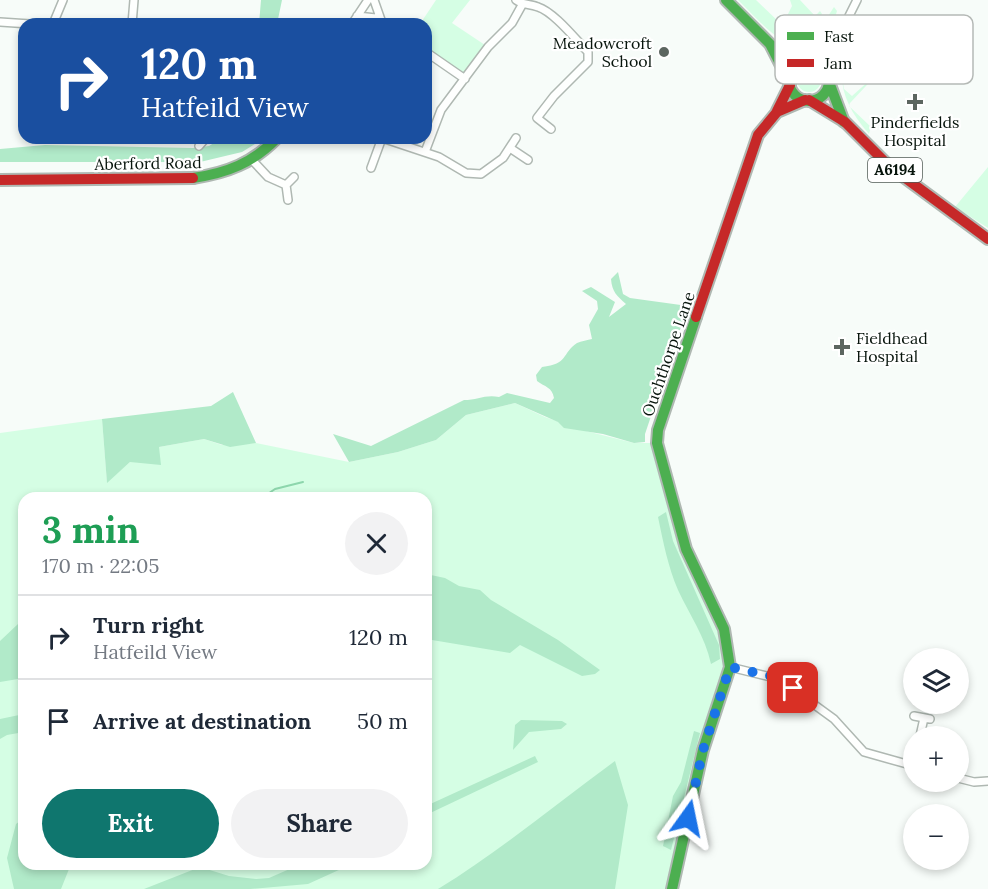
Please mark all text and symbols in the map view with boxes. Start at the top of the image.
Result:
legend [775,15,973,84]
text: Fast [824,26,855,46]
place label: Meadowcroft School [553,33,653,71]
text: 120 m [141,37,257,91]
icon: right [42,42,120,120]
marker: Meadowcroft School [657,45,671,59]
text: Jam [823,53,852,73]
text: Hatfeild View [141,90,309,124]
marker: Pinderfields Hospital [906,93,924,111]
place label: Pinderfields Hospital [870,112,960,150]
street label: Aberford Road [93,152,202,174]
road number: A6194 [868,158,922,182]
street label: Ouchthorpe Lane [637,289,699,419]
place label: Fieldhead Hospital [856,328,928,366]
marker: Fieldhead Hospital [833,338,851,356]
text: 3 min [42,507,140,553]
button: close [345,512,408,575]
text: 170 m · 22:05 [42,553,159,578]
text: Turn right [93,611,204,639]
icon: right [42,621,75,654]
text: 120 m [349,623,408,651]
text: Hatfeild View [93,639,217,664]
map controls [903,648,969,870]
button: layers [903,648,969,714]
pin [767,662,818,713]
icon: arrive [776,671,809,704]
icon: arrive [42,705,75,738]
text: Arrive at destination [93,707,311,735]
text: 50 m [357,707,408,735]
button: + [903,726,969,792]
position arrow [656,786,720,850]
button: Exit [42,789,219,858]
button: Share [231,789,408,858]
button: − [903,804,969,870]

